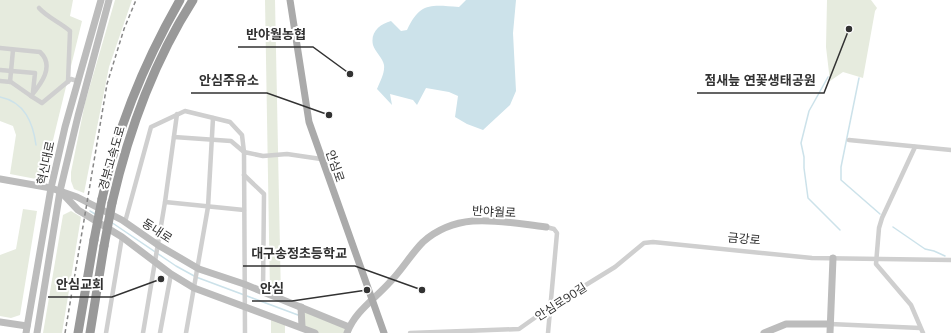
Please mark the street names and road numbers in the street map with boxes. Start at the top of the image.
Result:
street label: 경부고속도로 [95,124,128,192]
street label: 혁신대로 [34,140,57,186]
street label: 안심로 [323,148,348,184]
street label: 반야월로 [472,203,516,220]
street label: 동내로 [139,215,175,246]
street label: 금강로 [727,230,761,247]
street label: 안심로90길 [532,279,589,324]

